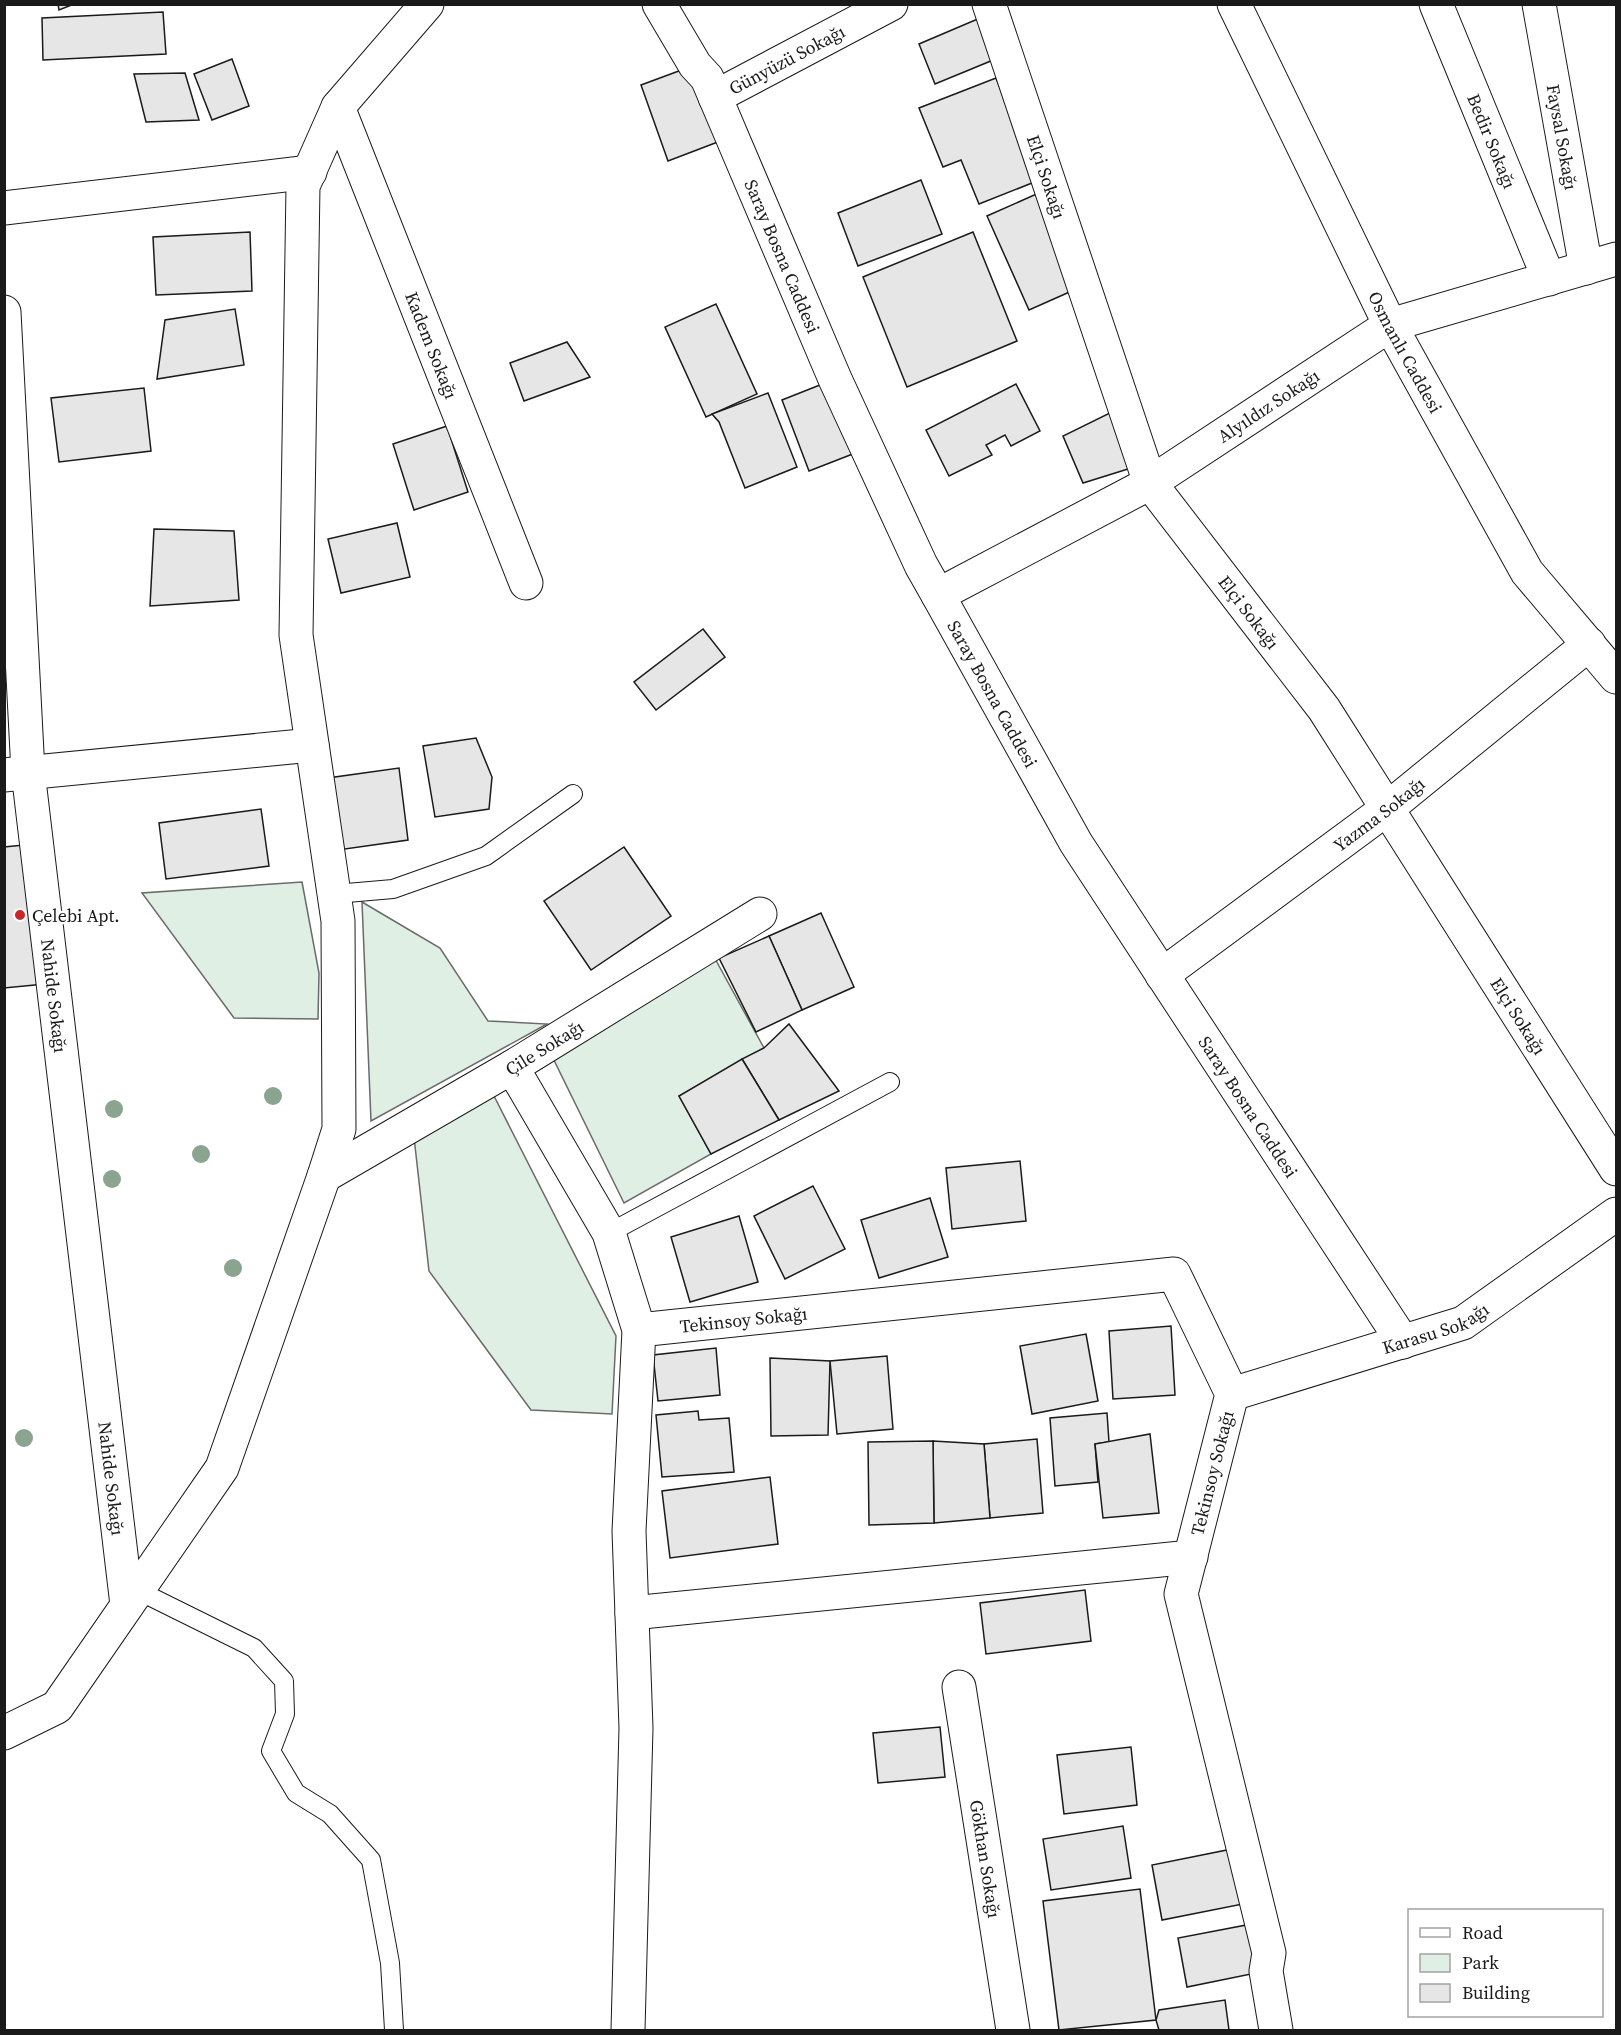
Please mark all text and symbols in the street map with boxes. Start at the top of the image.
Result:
street label: Günyüzü Sokağı [724,18,849,100]
street label: Faysal Sokağı [1541,82,1584,192]
street label: Bedir Sokağı [1462,90,1523,192]
street label: Elçi Sokağı [1021,131,1073,222]
street label: Saray Bosna Caddesi [739,175,826,337]
street label: Osmanlı Caddesi [1363,287,1449,417]
street label: Kadem Sokağı [400,288,464,402]
street label: Alyıldız Sokağı [1212,363,1324,448]
street label: Elçi Sokağı [1213,570,1286,654]
street label: Saray Bosna Caddesi [942,616,1044,772]
street label: Yazma Sokağı [1328,771,1430,857]
place label: Çelebi Apt. [32,903,120,928]
marker: Çelebi Apt. [13,908,27,922]
street label: Nahide Sokağı [35,937,74,1054]
street label: Elçi Sokağı [1485,972,1553,1059]
street label: Çile Sokağı [500,1013,588,1081]
street label: Saray Bosna Caddesi [1193,1031,1304,1182]
street label: Karasu Sokağı [1379,1296,1494,1360]
street label: Tekinsoy Sokağı [678,1300,808,1338]
street label: Tekinsoy Sokağı [1184,1408,1240,1538]
street label: Nahide Sokağı [93,1420,131,1537]
street label: Gökhan Sokağı [964,1798,1008,1920]
legend [1408,1909,1603,2017]
text: Road [1462,1920,1503,1945]
text: Park [1462,1950,1499,1975]
text: Building [1462,1980,1530,2005]

